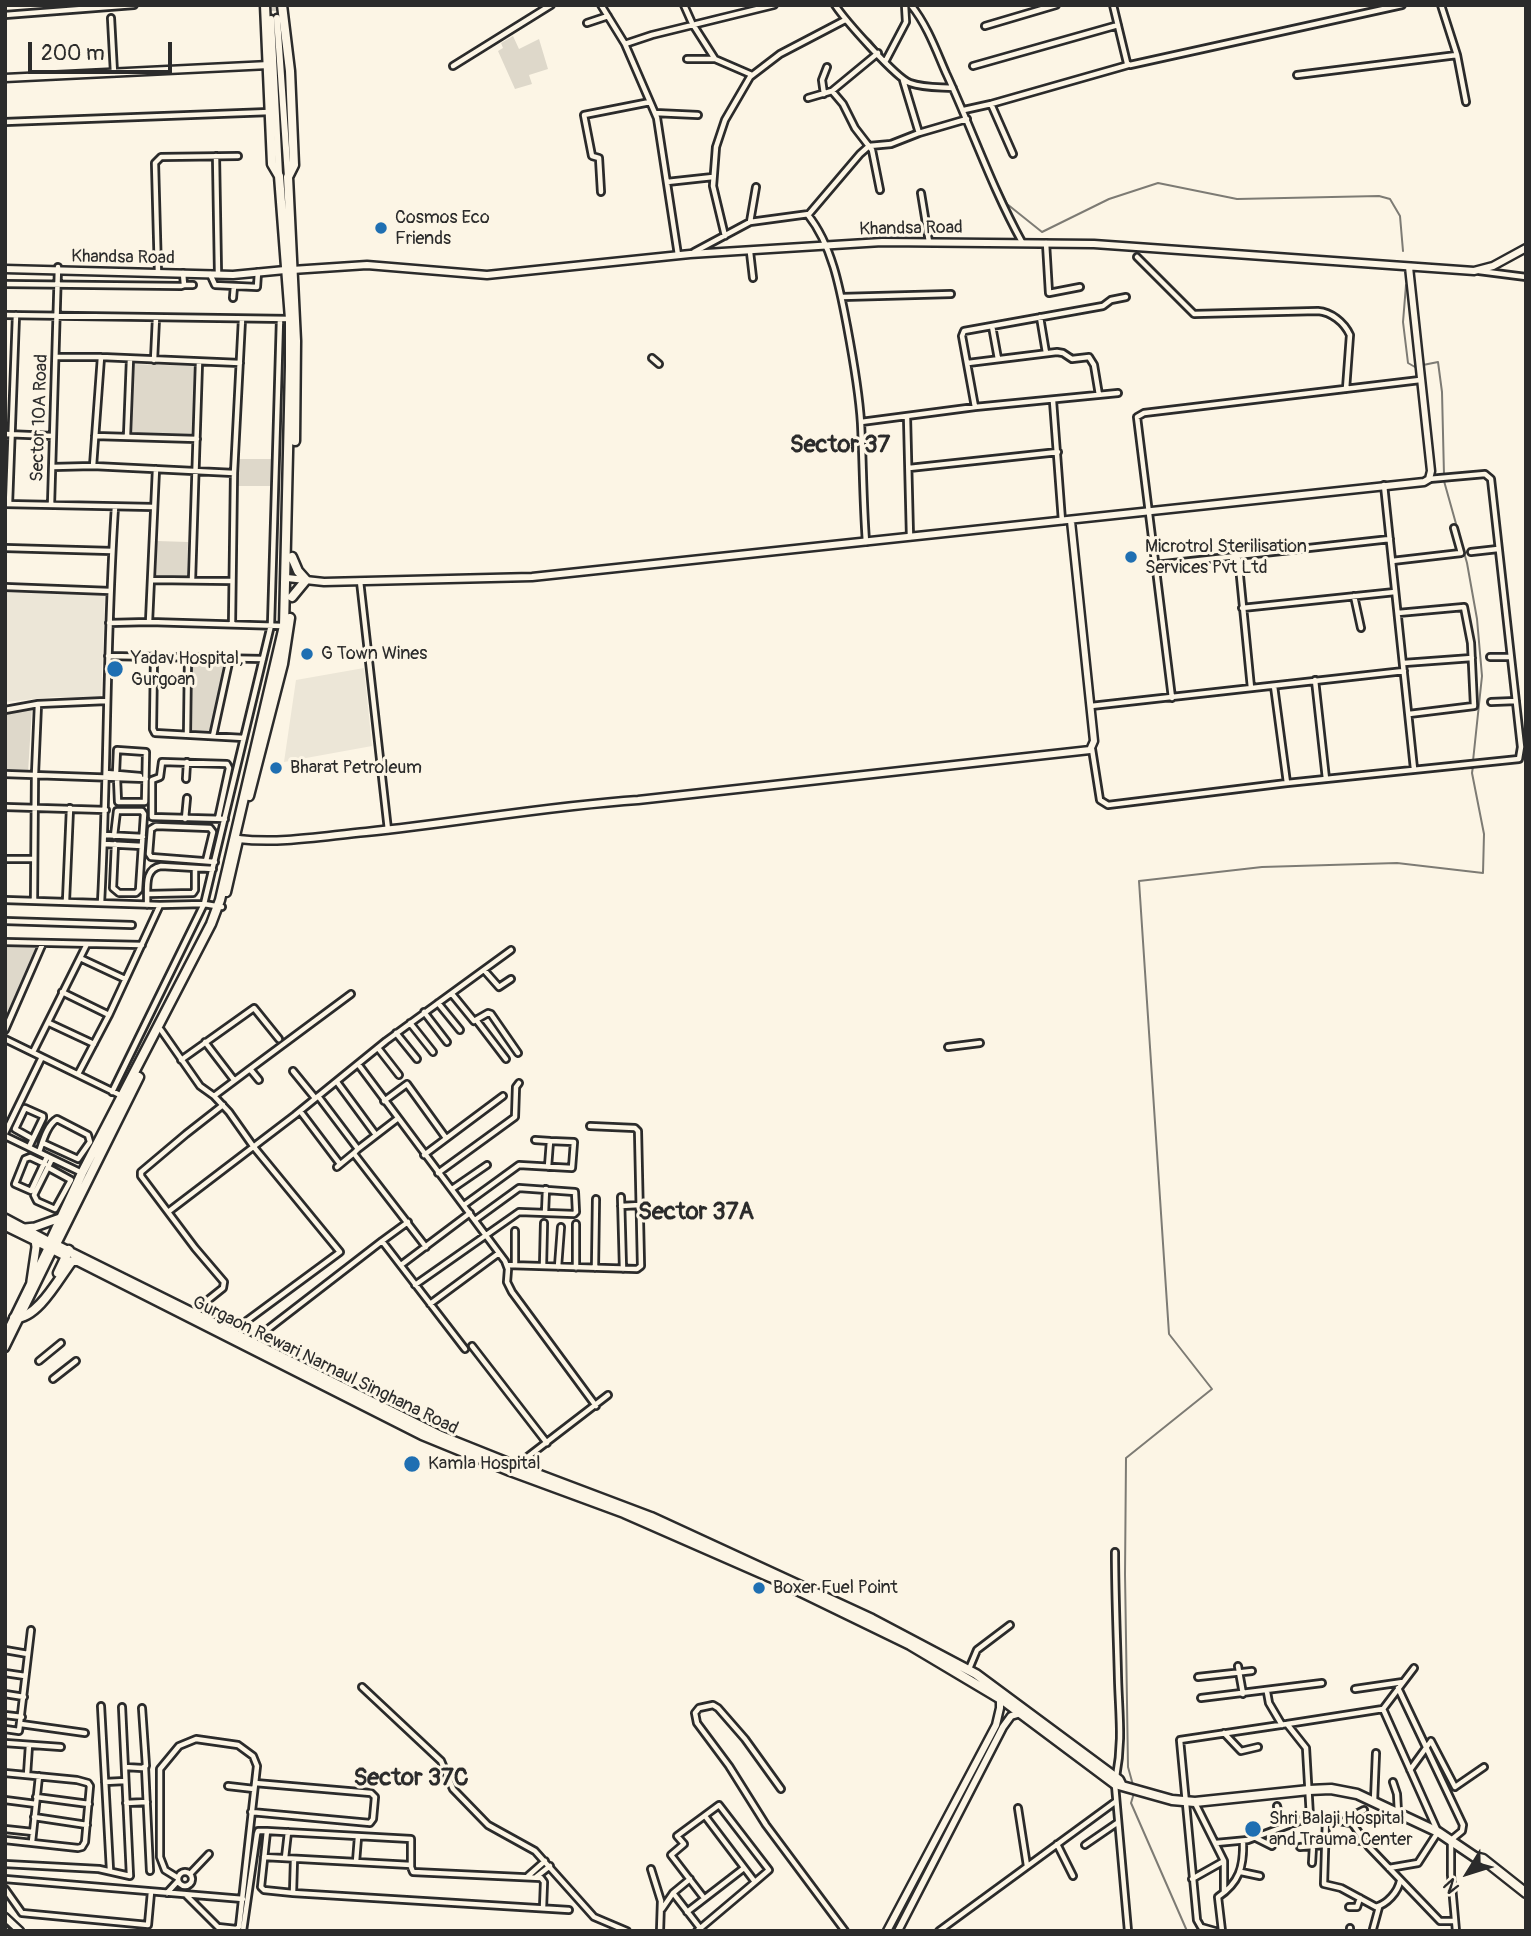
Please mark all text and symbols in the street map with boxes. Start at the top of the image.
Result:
scale bar [32,28,175,72]
text: 200 m [41,40,105,67]
place label: Cosmos Eco Friends [395,207,490,249]
street label: Khandsa Road [859,217,963,241]
marker: Cosmos Eco Friends [373,220,389,236]
street label: Khandsa Road [71,246,175,270]
street label: Sector 10A Road [27,354,53,482]
district label: Sector 37 [790,432,890,460]
place label: Microtrol Sterilisation Services Pvt Ltd [1145,536,1307,578]
marker: Microtrol Sterilisation Services Pvt Ltd [1123,549,1139,565]
place label: G Town Wines [321,643,427,665]
marker: G Town Wines [299,646,315,662]
place label: Yadav Hospital, Gurgoan [131,648,244,690]
marker: Yadav Hospital, Gurgoan [105,659,125,679]
place label: Bharat Petroleum [290,757,422,779]
marker: Bharat Petroleum [268,760,284,776]
district label: Sector 37A [638,1199,754,1227]
street label: Gurgaon Rewari Narnaul Singhana Road [189,1292,461,1440]
place label: Kamla Hospital [428,1453,540,1475]
marker: Kamla Hospital [402,1454,422,1474]
place label: Boxer Fuel Point [773,1577,898,1599]
marker: Boxer Fuel Point [751,1580,767,1596]
district label: Sector 37C [353,1765,469,1793]
place label: Shri Balaji Hospital and Trauma Center [1269,1808,1413,1850]
marker: Shri Balaji Hospital and Trauma Center [1243,1819,1263,1839]
north arrow [1433,1838,1503,1908]
text: N [1438,1873,1465,1898]

